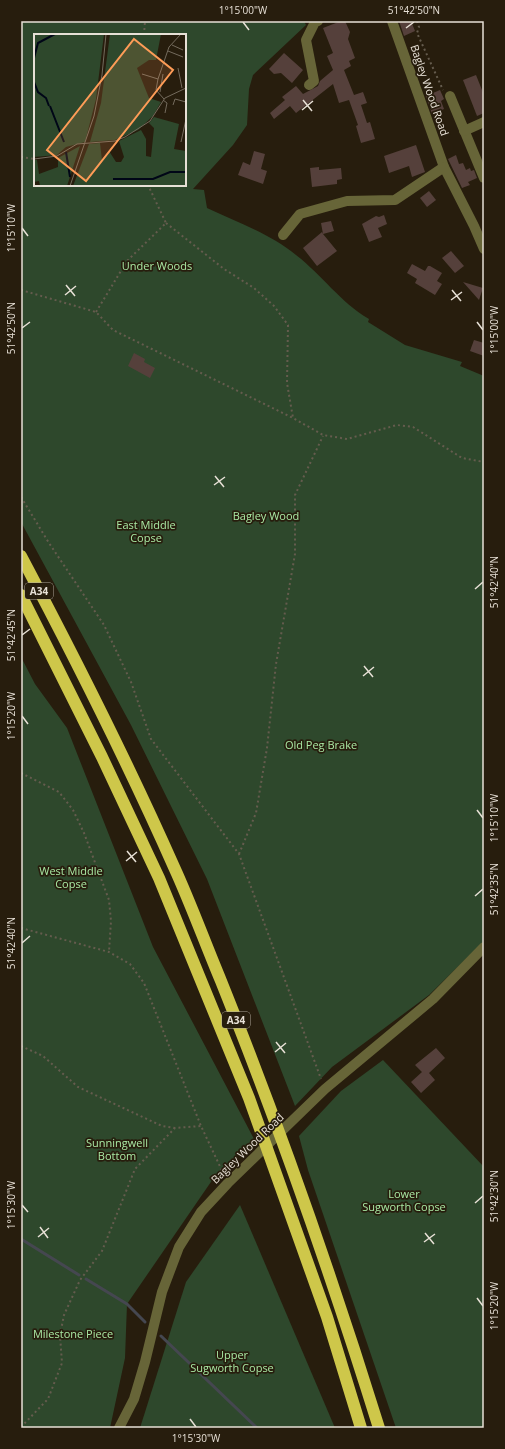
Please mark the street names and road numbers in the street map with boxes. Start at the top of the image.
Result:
street label: Bagley Wood Road [407,42,453,138]
road number: A34 [25,583,53,599]
road number: A34 [222,1012,250,1028]
street label: Bagley Wood Road [207,1109,287,1187]

